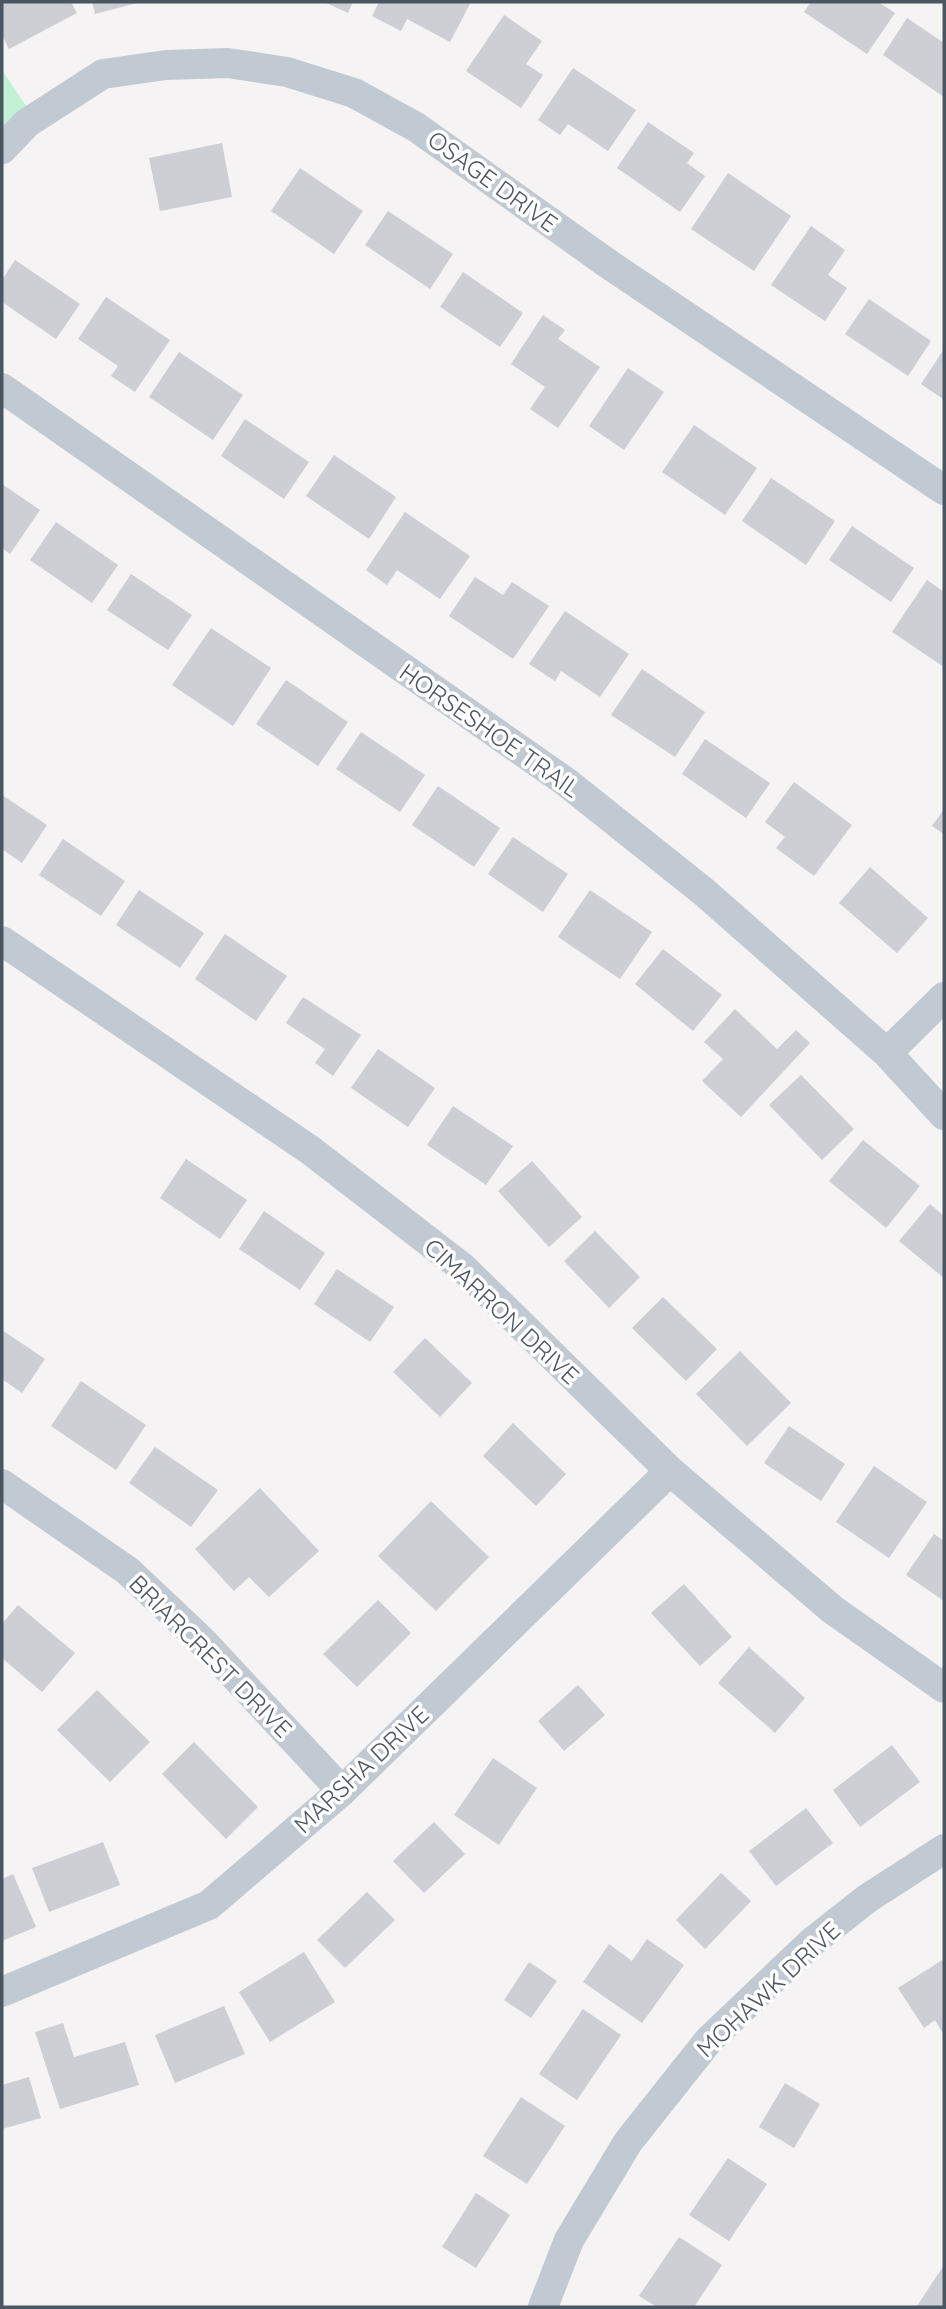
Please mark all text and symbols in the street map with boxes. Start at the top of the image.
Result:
street label: OSAGE DRIVE [422,124,564,238]
street label: HORSESHOE TRAIL [394,657,586,804]
street label: CIMARRON DRIVE [419,1232,585,1390]
street label: BRIARCREST DRIVE [123,1568,299,1744]
street label: MARSHA DRIVE [287,1699,435,1839]
street label: MOHAWK DRIVE [690,1915,846,2063]

